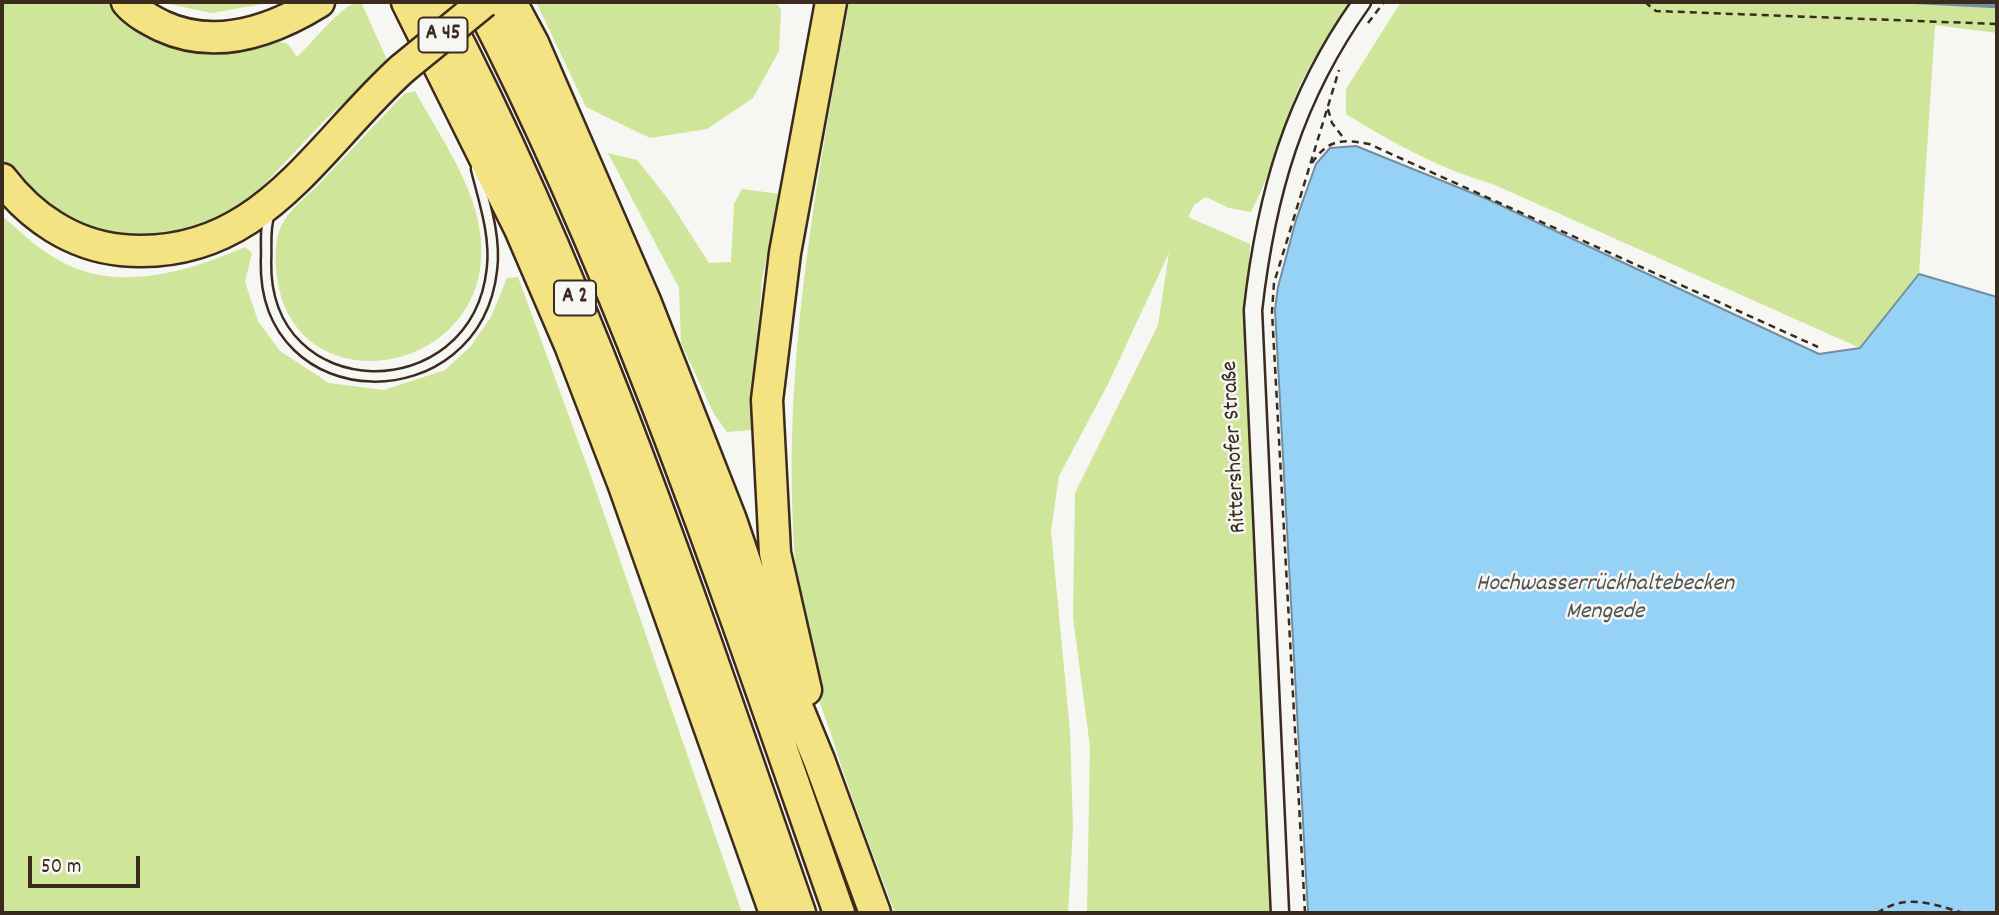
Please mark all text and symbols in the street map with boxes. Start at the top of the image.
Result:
road number: A 45 [418,18,467,52]
road number: A 2 [554,280,596,316]
street label: Rittershofer Straße [1218,360,1254,534]
water label: Hochwasserrückhaltebecken Mengede [1476,572,1734,628]
scale bar [32,842,144,886]
text: 50 m [41,853,81,883]

